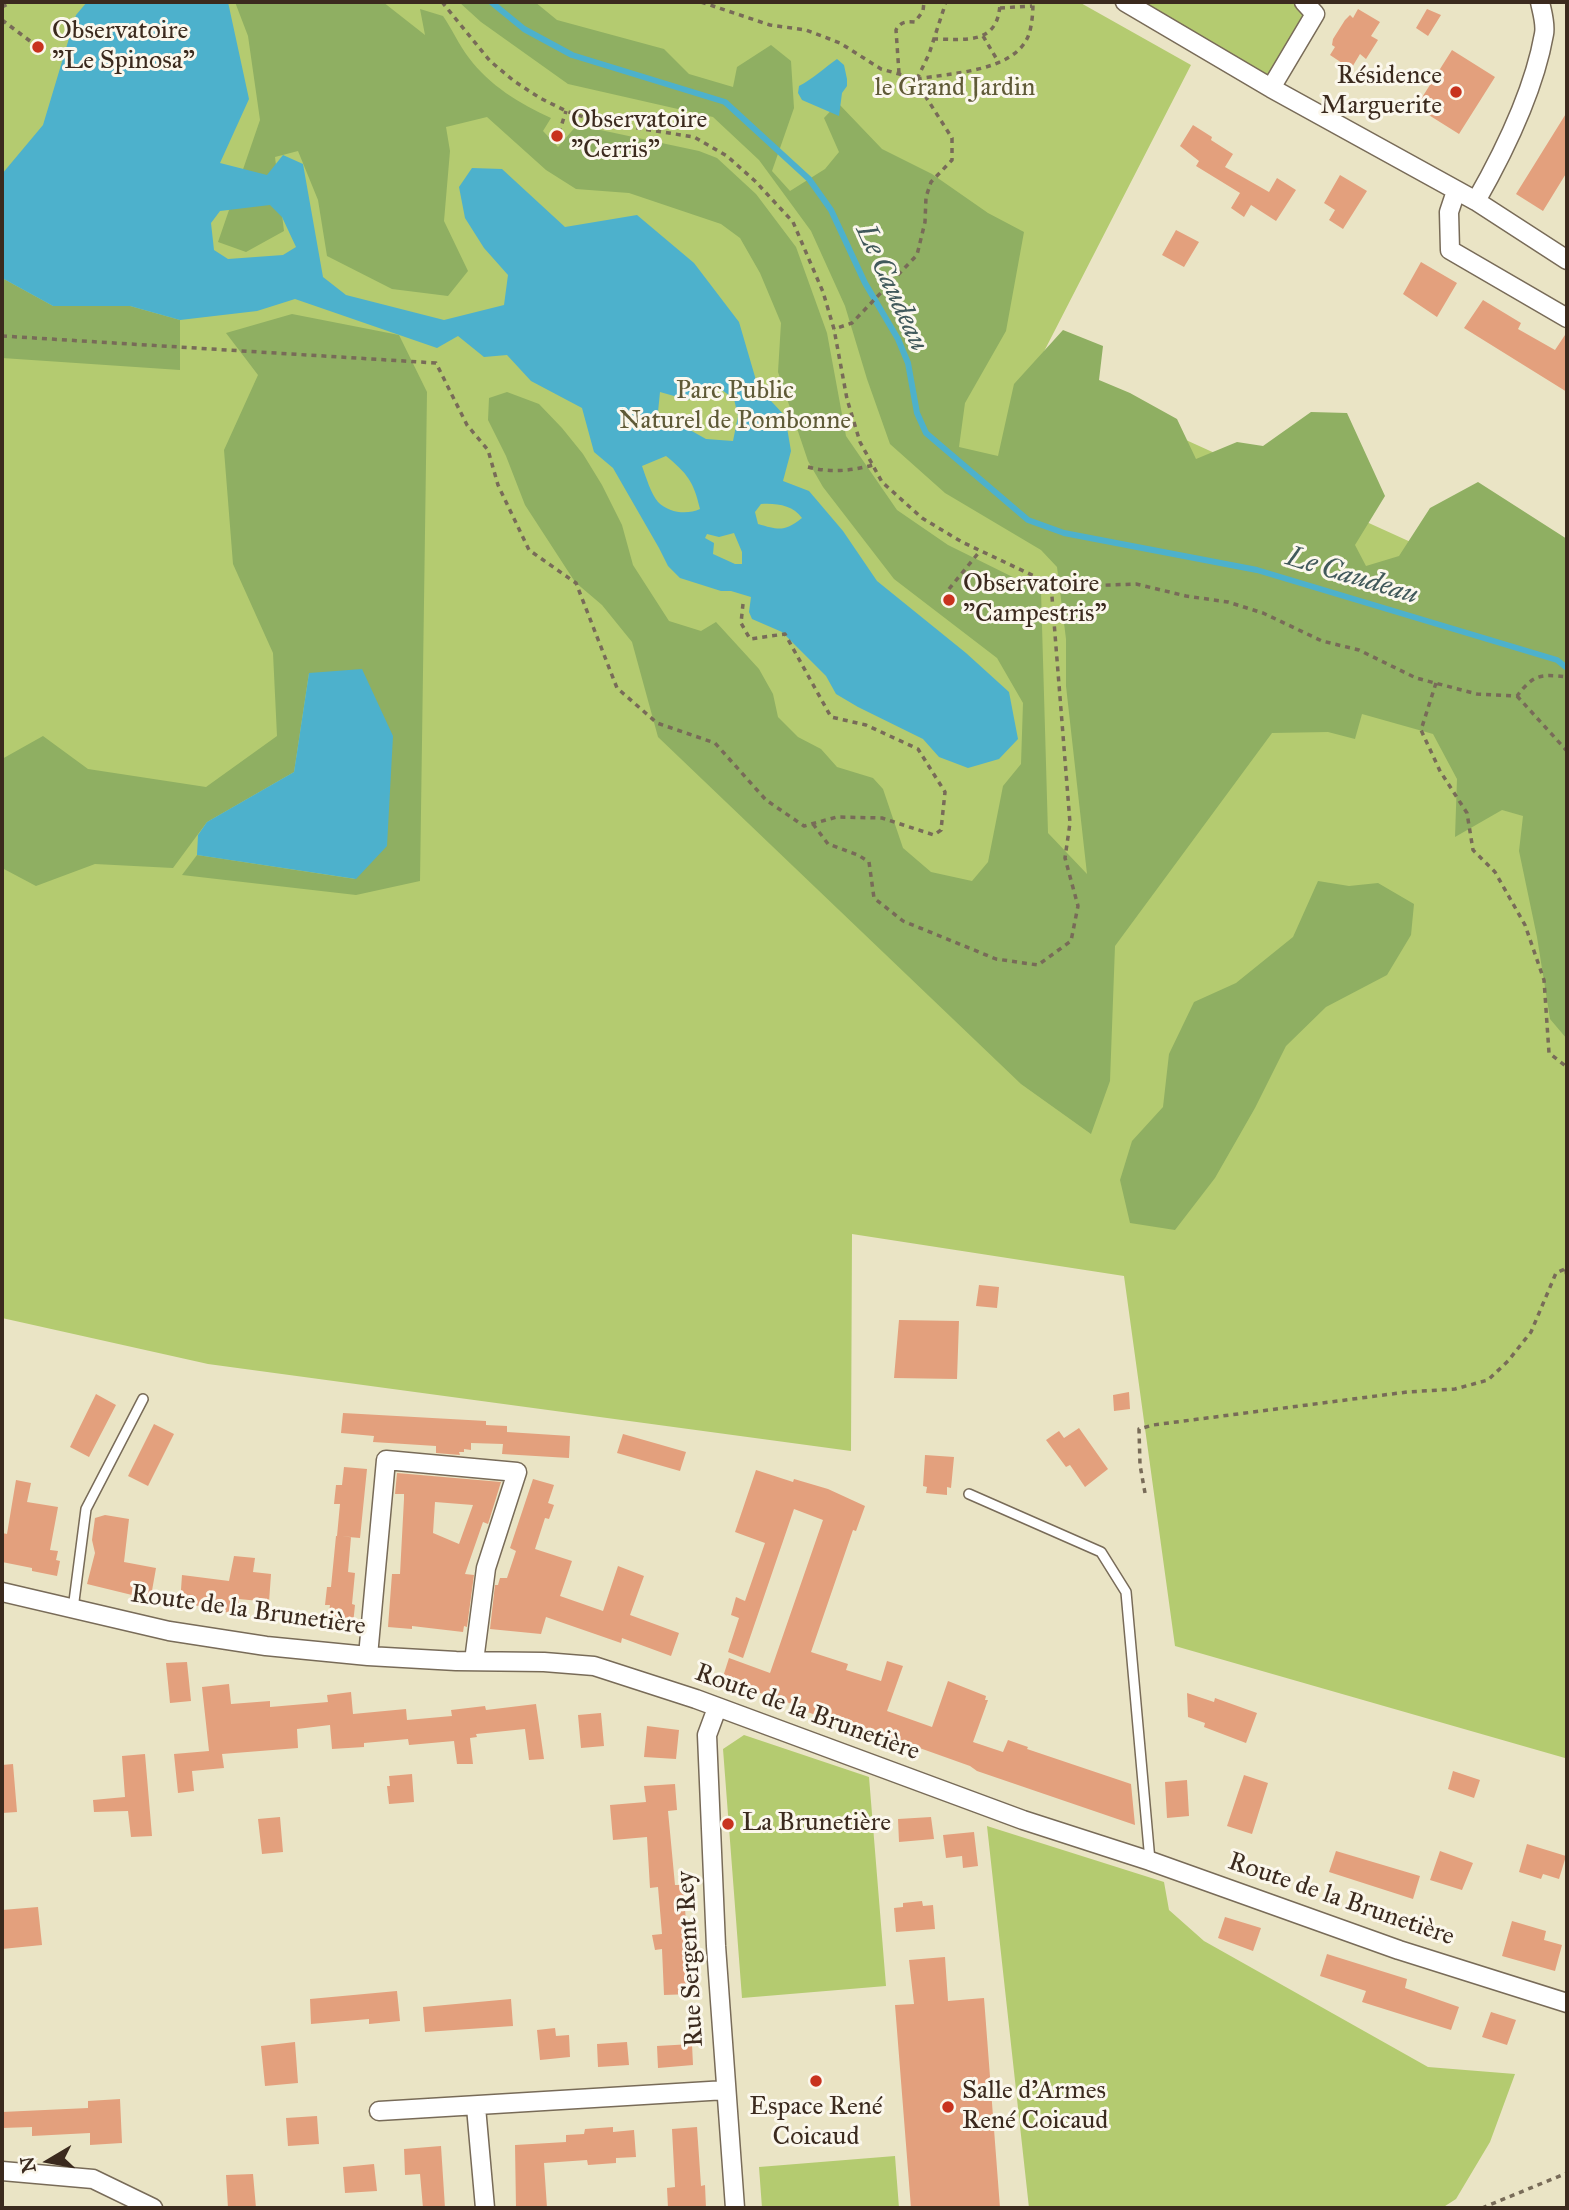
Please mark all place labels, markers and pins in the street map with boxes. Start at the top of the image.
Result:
place label: Observatoire "Le Spinosa" [52,16,195,78]
marker: Observatoire "Le Spinosa" [30,39,46,55]
place label: Résidence Marguerite [1321,61,1442,122]
marker: Résidence Marguerite [1448,84,1464,100]
place label: Observatoire "Cerris" [571,105,707,166]
marker: Observatoire "Cerris" [549,128,565,144]
place label: Observatoire "Campestris" [963,569,1107,630]
marker: Observatoire "Campestris" [941,592,957,608]
place label: La Brunetière [742,1808,891,1840]
marker: La Brunetière [720,1816,736,1832]
marker: Espace René Coicaud [808,2073,824,2089]
place label: Salle d'Armes René Coicaud [962,2076,1108,2138]
place label: Espace René Coicaud [749,2092,883,2154]
marker: Salle d'Armes René Coicaud [940,2099,956,2115]

